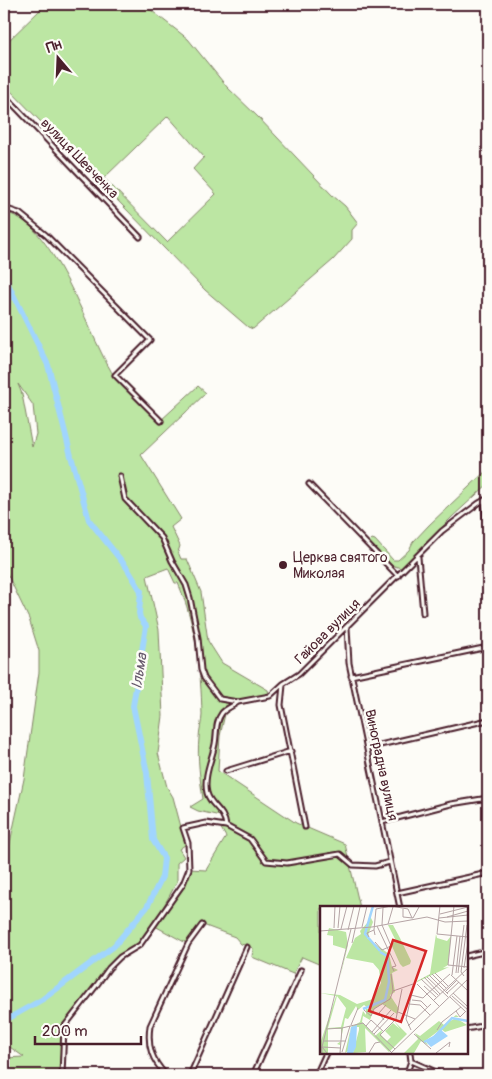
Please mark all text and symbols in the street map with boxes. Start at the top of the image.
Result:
north arrow [32,32,82,82]
text: Пн [44,36,64,57]
street label: вулиця Шевченка [37,115,122,202]
place label: Церква святого Миколая [293,549,388,582]
marker: Церква святого Миколая [277,559,289,571]
street label: Гайова вулиця [291,595,364,668]
water label: Ільма [127,651,152,690]
street label: Виноградна вулиця [361,708,402,822]
inset map [320,906,467,1054]
scale bar [35,1014,141,1046]
text: 200 m [42,1022,87,1041]

